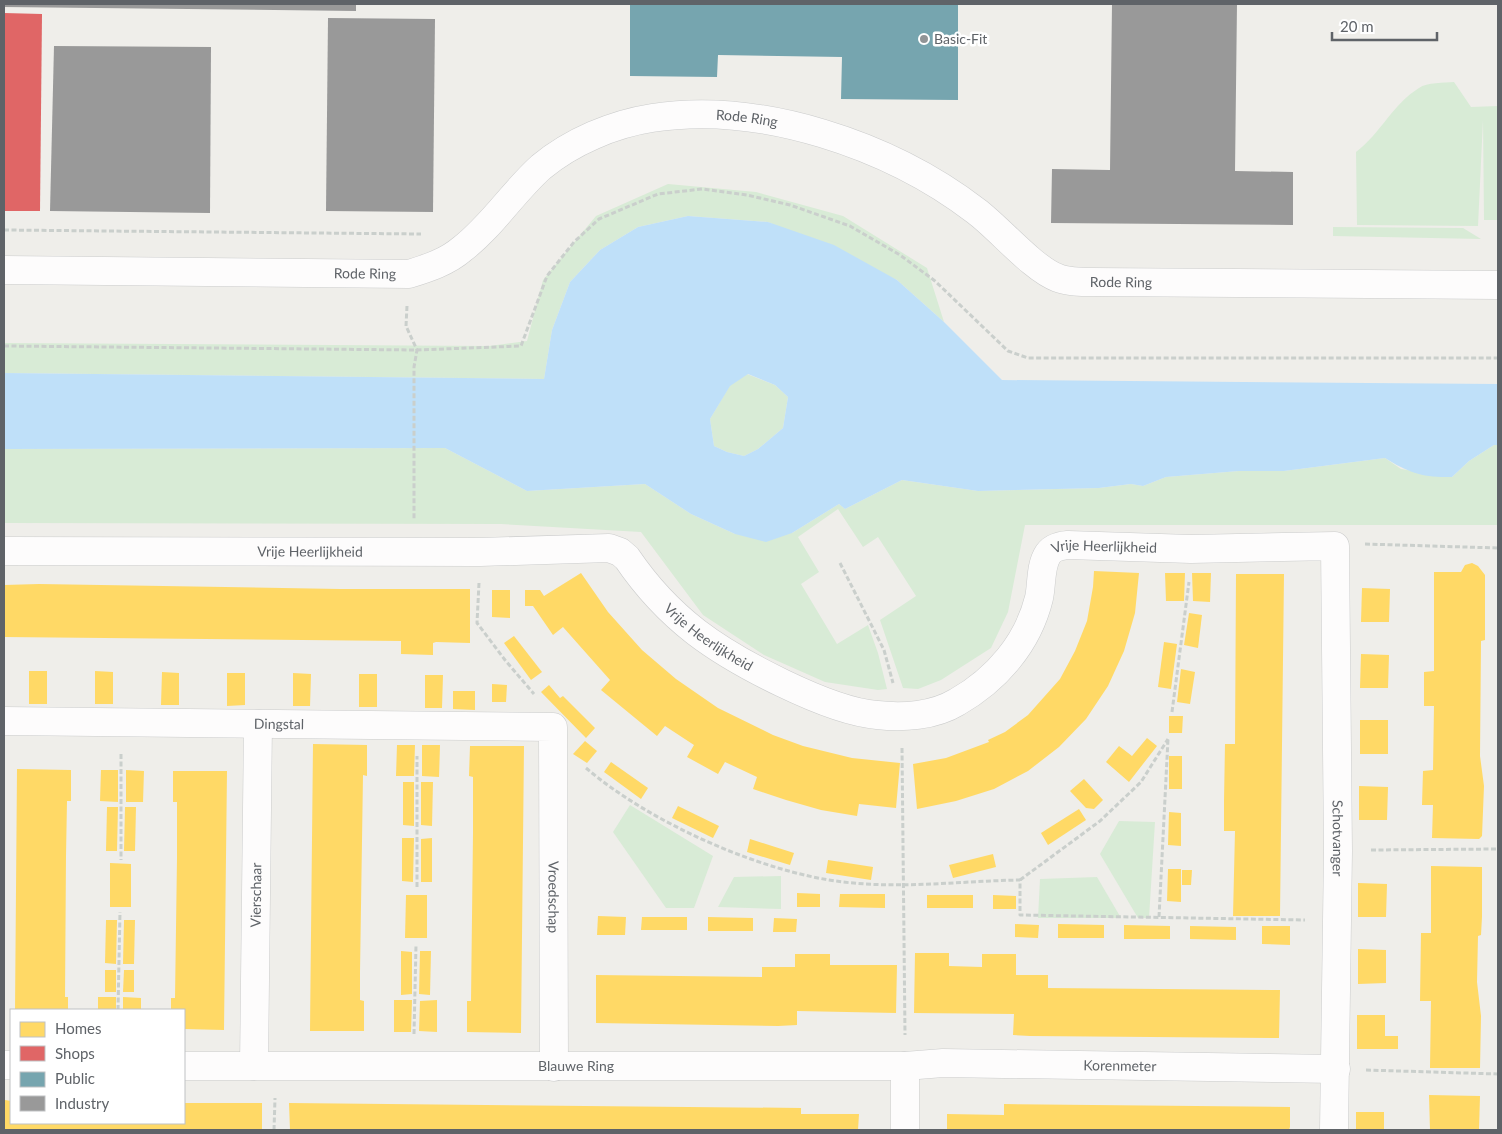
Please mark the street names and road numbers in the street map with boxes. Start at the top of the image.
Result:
street label: Rode Ring [715,106,779,130]
street label: Rode Ring [334,264,396,282]
street label: Rode Ring [1090,273,1152,290]
street label: Vrije Heerlijkheid [1049,536,1157,557]
street label: Vrije Heerlijkheid [257,543,363,560]
street label: Vrije Heerlijkheid [661,600,756,674]
street label: Dingstal [254,715,304,732]
street label: Schotvanger [1329,800,1347,876]
street label: Vroedschap [545,861,563,933]
street label: Vierschaar [247,862,264,928]
street label: Korenmeter [1083,1056,1157,1074]
street label: Blauwe Ring [538,1057,614,1074]

